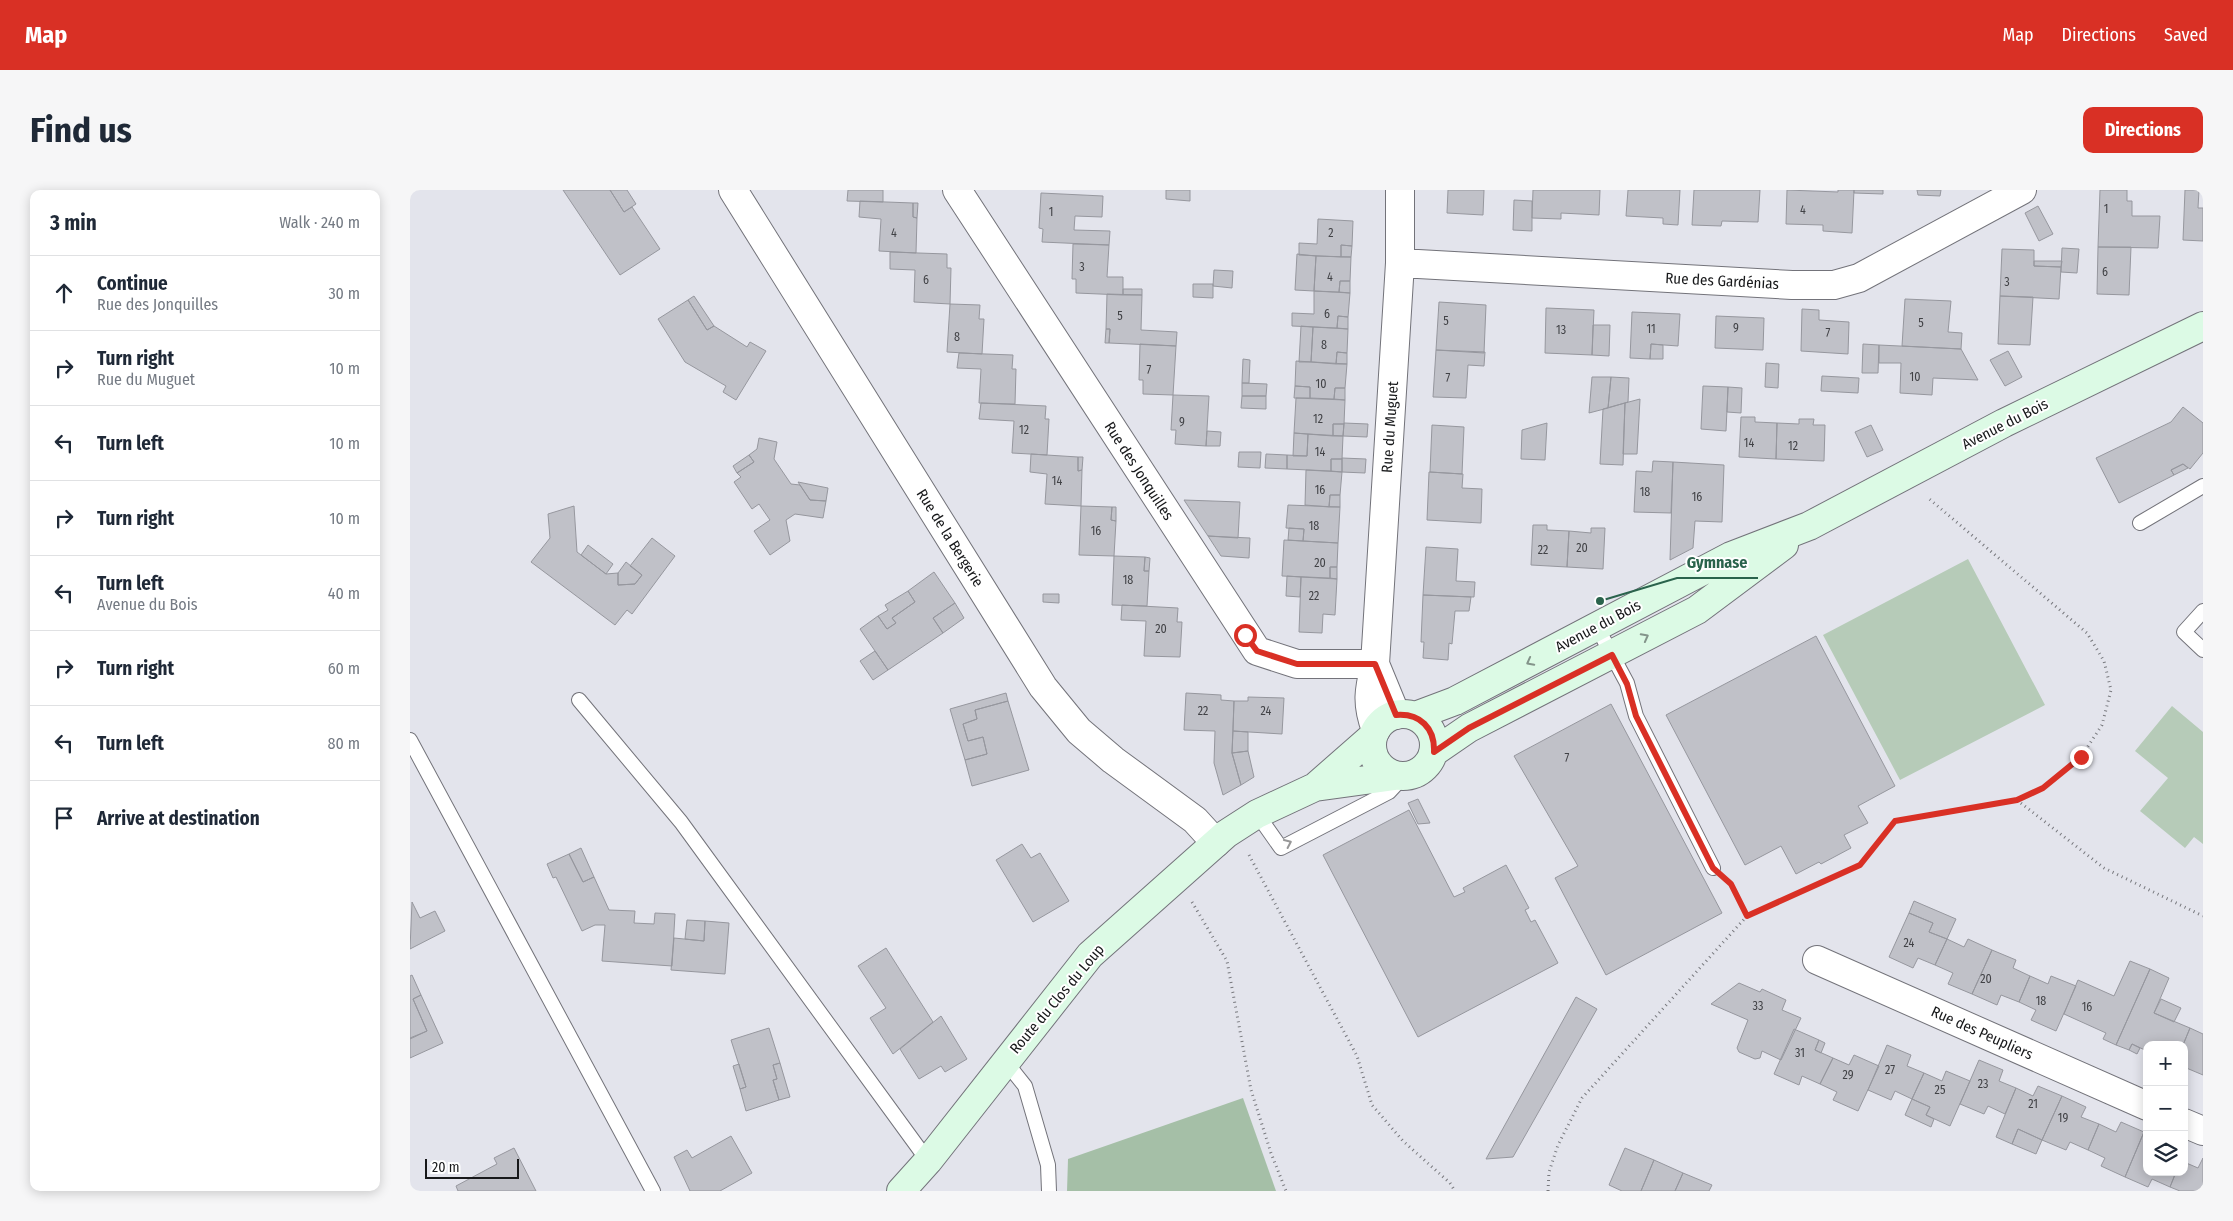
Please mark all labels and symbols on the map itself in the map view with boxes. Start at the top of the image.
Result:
house number: 1 [2104,202,2108,216]
house number: 4 [1800,203,1806,217]
house number: 1 [1049,205,1053,219]
house number: 4 [891,226,897,240]
house number: 2 [1328,226,1334,240]
house number: 3 [1079,260,1085,274]
house number: 6 [2102,265,2108,279]
street label: Rue des Gardénias [1665,269,1779,293]
house number: 4 [1327,270,1333,284]
house number: 6 [923,273,929,287]
house number: 3 [2004,275,2010,289]
house number: 6 [1324,307,1330,321]
house number: 5 [1117,309,1123,323]
house number: 5 [1443,314,1449,328]
house number: 5 [1918,316,1924,330]
house number: 9 [1733,321,1739,335]
house number: 11 [1646,322,1656,336]
house number: 13 [1556,323,1566,337]
house number: 7 [1826,326,1831,340]
house number: 8 [954,330,960,344]
house number: 8 [1321,338,1327,352]
house number: 7 [1147,363,1152,377]
house number: 10 [1910,370,1920,384]
house number: 7 [1446,371,1451,385]
house number: 10 [1316,377,1326,391]
street label: Rue du Muguet [1378,380,1402,473]
street label: Avenue du Bois [1959,395,2051,453]
house number: 12 [1313,412,1323,426]
house number: 9 [1179,415,1185,429]
street label: Rue des Jonquilles [1101,418,1177,524]
house number: 12 [1019,423,1029,437]
house number: 14 [1744,436,1754,450]
house number: 12 [1788,439,1798,453]
house number: 14 [1315,445,1325,459]
house number: 14 [1052,474,1062,488]
house number: 16 [1315,483,1325,497]
house number: 18 [1640,485,1650,499]
street label: Rue de la Bergerie [913,486,987,590]
house number: 16 [1692,490,1702,504]
house number: 18 [1309,519,1319,533]
house number: 16 [1091,524,1101,538]
house number: 20 [1576,541,1588,555]
house number: 22 [1538,543,1548,557]
callout: Gymnase [1677,547,1758,578]
text: Gymnase [1687,553,1747,572]
house number: 20 [1314,556,1326,570]
house number: 18 [1123,573,1133,587]
house number: 22 [1309,589,1319,603]
street label: Avenue du Bois [1552,596,1644,656]
house number: 20 [1155,622,1167,636]
route start [1234,624,1257,647]
one-way arrow [1640,633,1649,643]
one-way arrow [1526,656,1535,666]
house number: 22 [1198,704,1208,718]
house number: 24 [1261,704,1272,718]
route end [2070,746,2093,769]
house number: 7 [1565,751,1570,765]
one-way arrow [1283,839,1292,850]
house number: 24 [1904,936,1915,950]
street label: Route du Clos du Loup [1006,941,1108,1057]
house number: 20 [1980,972,1992,986]
house number: 18 [2036,994,2046,1008]
house number: 33 [1753,999,1763,1013]
house number: 16 [2082,1000,2092,1014]
street label: Rue des Peupliers [1928,1002,2036,1064]
house number: 31 [1795,1046,1805,1060]
house number: 27 [1885,1063,1895,1077]
house number: 29 [1842,1068,1854,1082]
house number: 23 [1978,1077,1988,1091]
house number: 25 [1935,1083,1946,1097]
house number: 21 [2028,1097,2038,1111]
house number: 19 [2058,1111,2068,1125]
scale bar [425,1156,519,1179]

